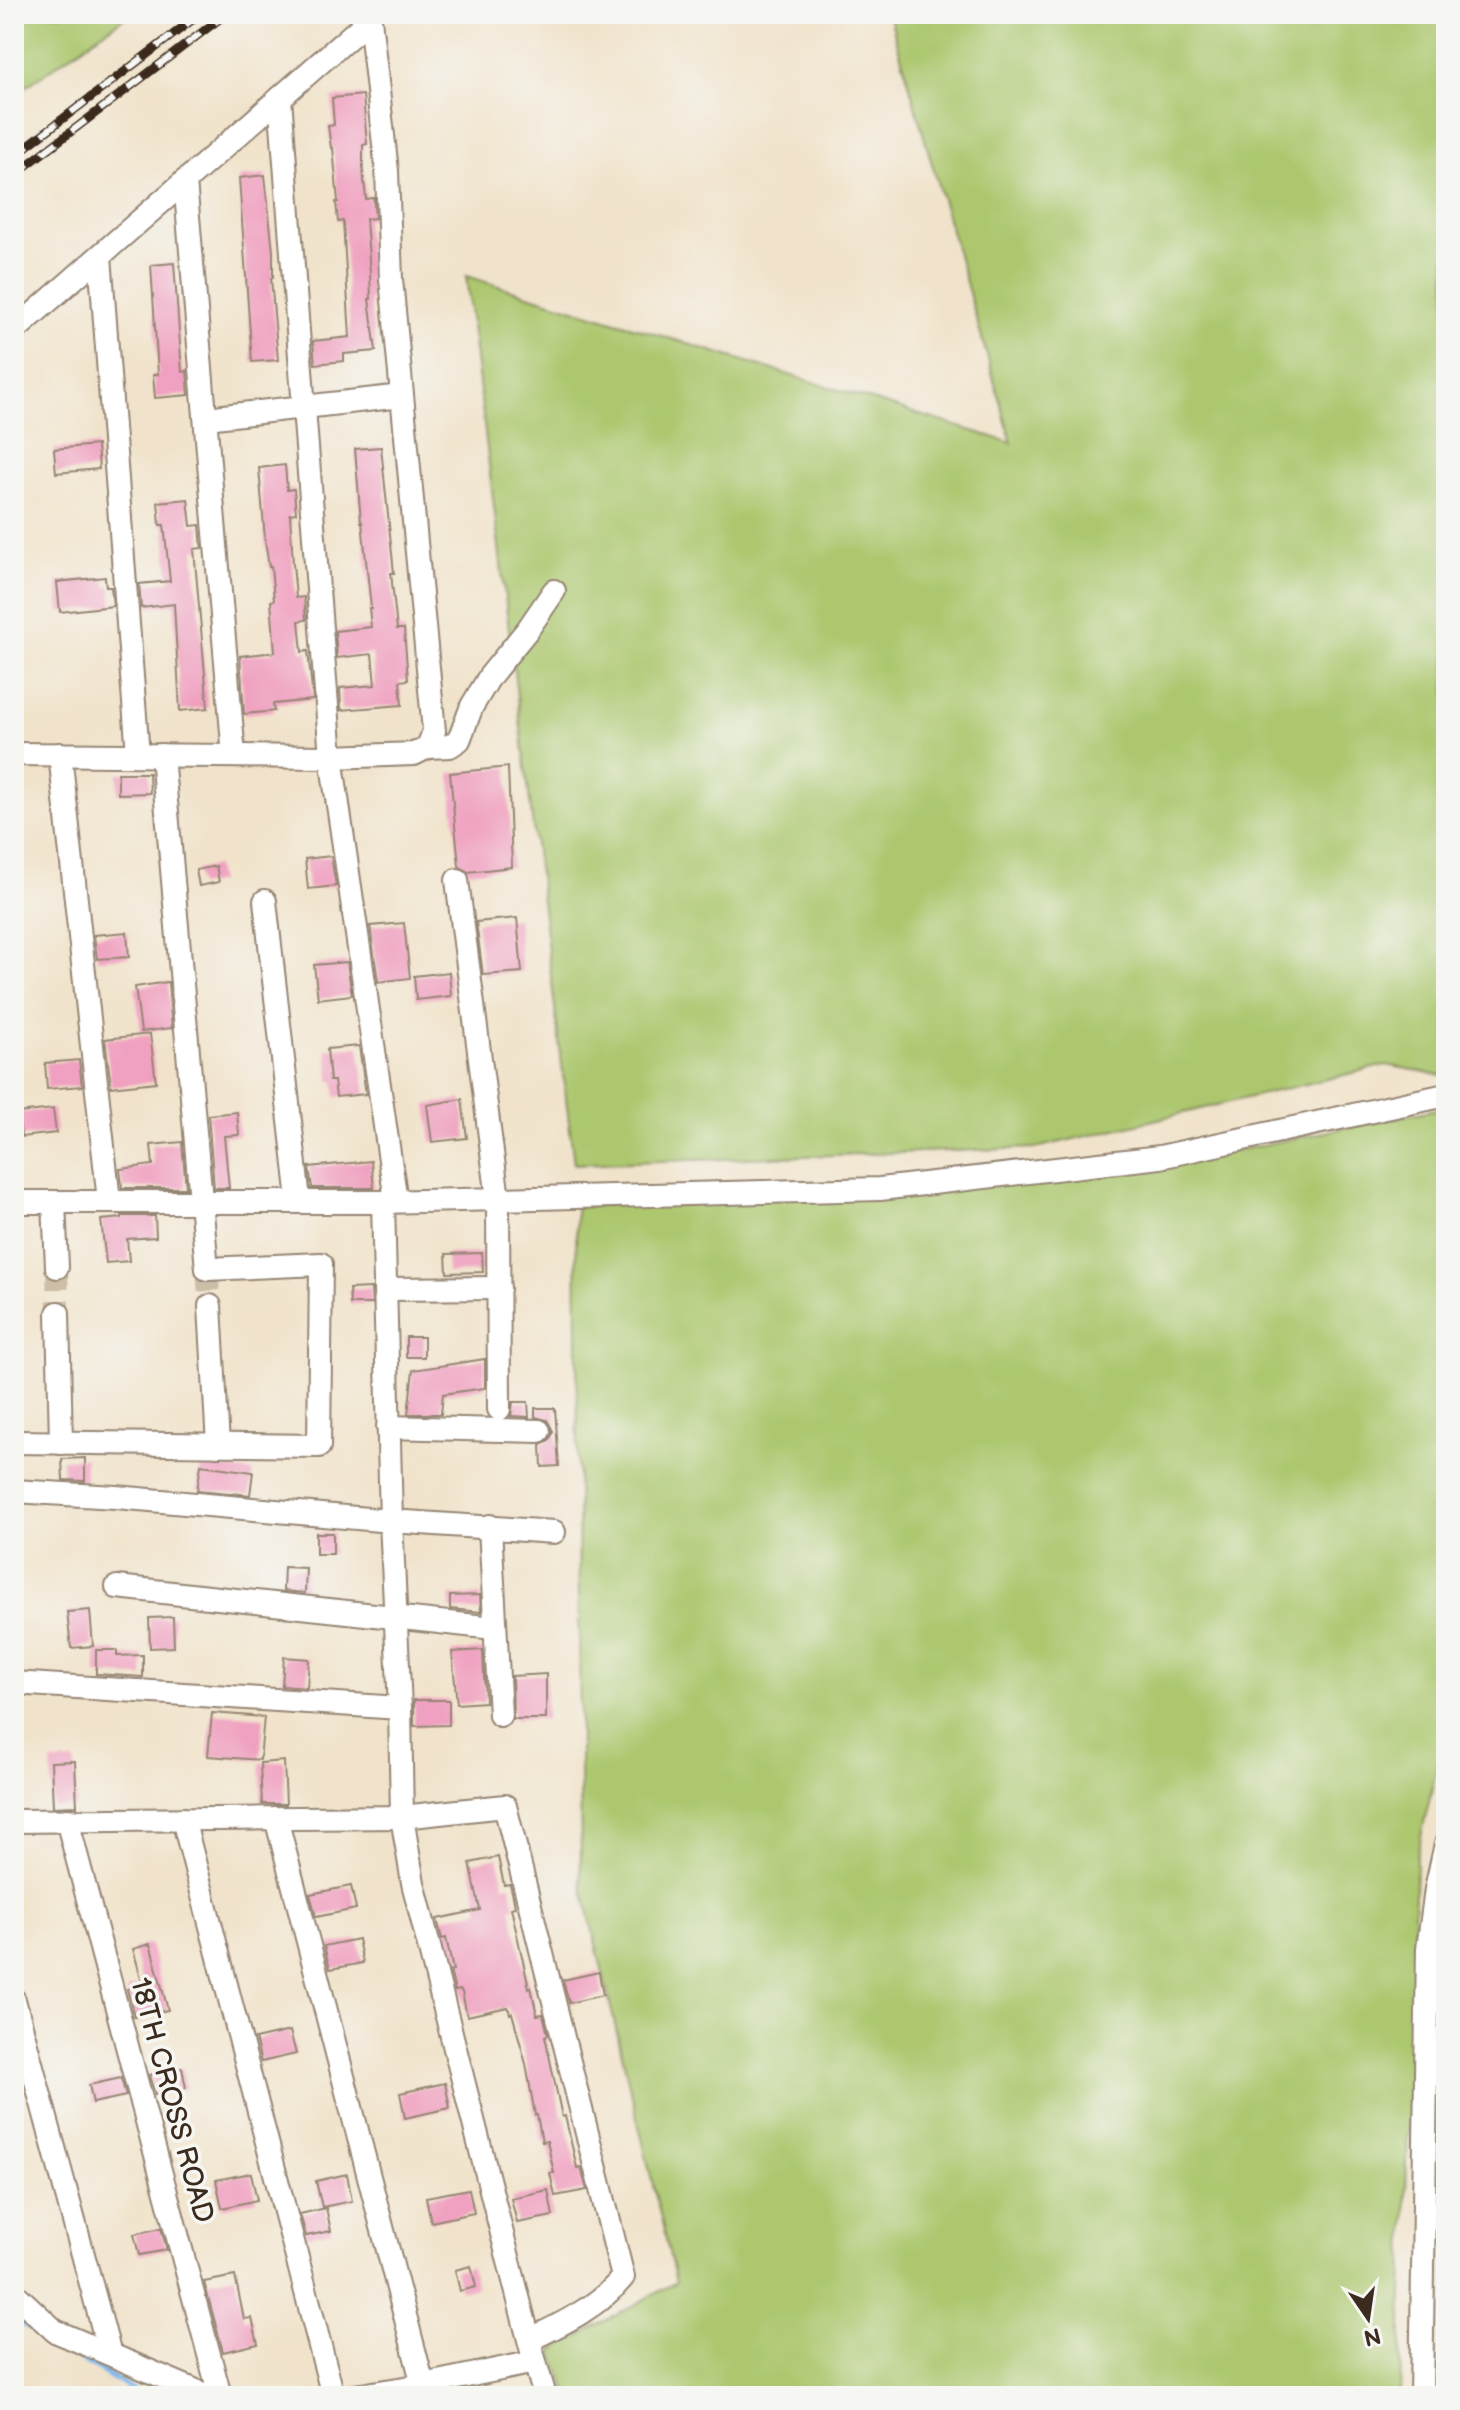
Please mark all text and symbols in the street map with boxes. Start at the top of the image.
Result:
street label: 18TH CROSS ROAD [123,1974,220,2227]
north arrow [1328,2278,1408,2358]
text: N [1361,2321,1383,2351]

